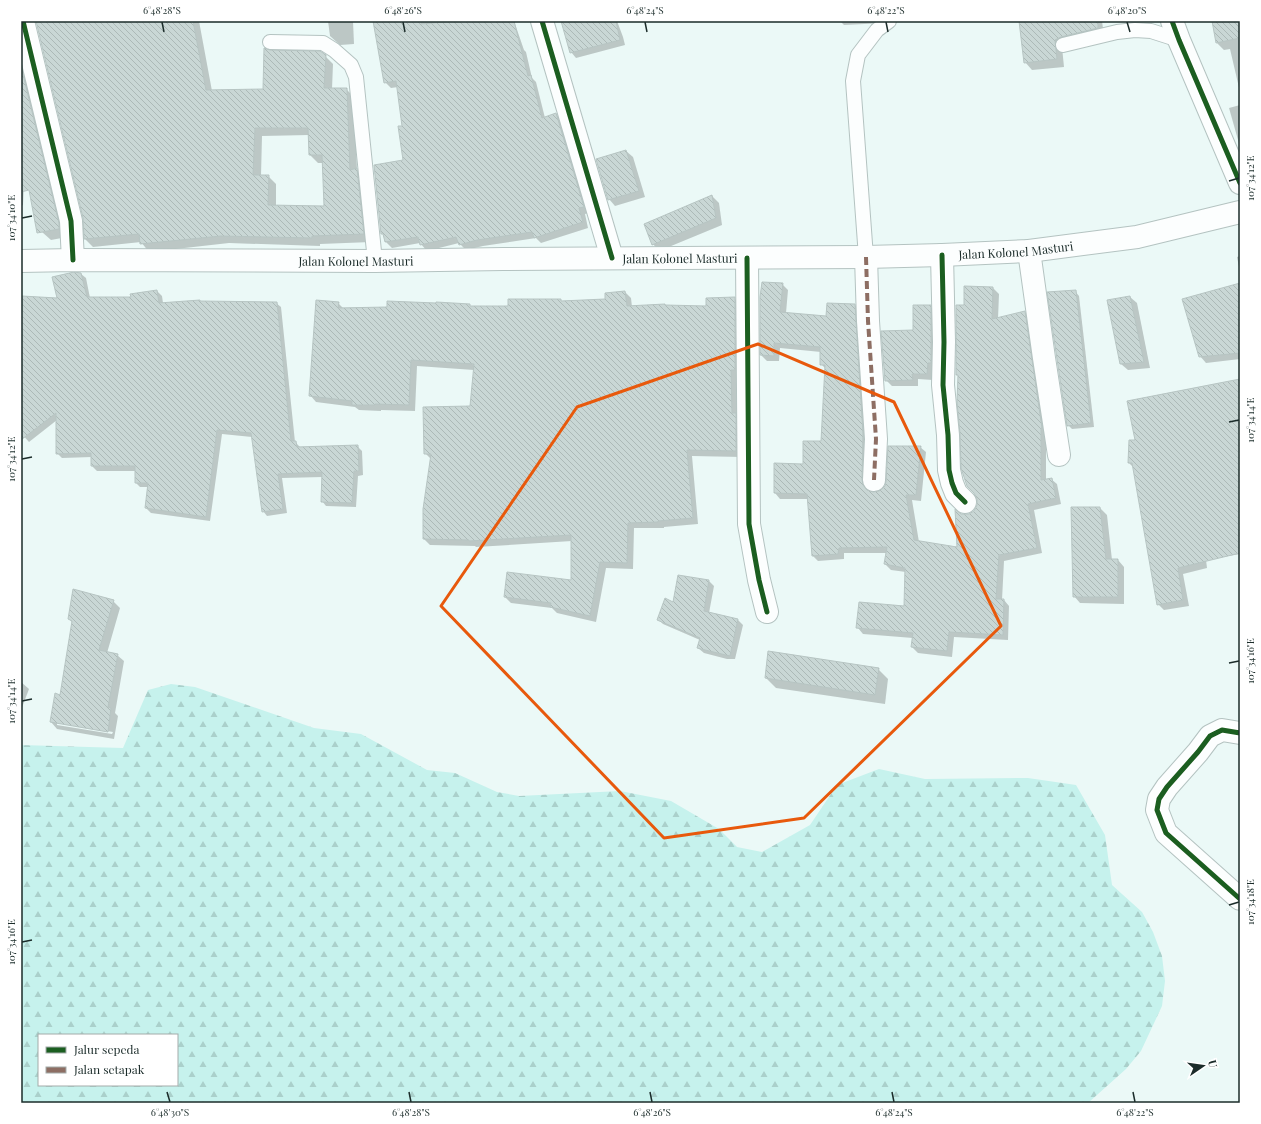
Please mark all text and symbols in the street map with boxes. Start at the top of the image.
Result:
text: 6°48'28"S [143,3,181,17]
text: 6°48'26"S [384,3,422,17]
text: 6°48'24"S [626,3,664,17]
text: 6°48'22"S [867,3,905,17]
text: 6°48'20"S [1108,3,1146,17]
text: 107°34'12"E [1243,155,1257,201]
text: 107°34'10"E [4,195,18,241]
street label: Jalan Kolonel Masturi [957,237,1074,262]
street label: Jalan Kolonel Masturi [621,250,738,266]
street label: Jalan Kolonel Masturi [297,252,414,269]
text: 107°34'14"E [1243,397,1257,443]
text: 107°34'12"E [4,436,18,482]
text: 107°34'16"E [1243,638,1257,684]
text: 107°34'14"E [4,678,18,724]
text: 107°34'18"E [1243,879,1257,925]
text: 107°34'16"E [4,919,18,965]
legend [38,1034,178,1086]
text: Jalur sepeda [73,1041,140,1057]
north arrow [1183,1046,1223,1086]
text: U [1205,1058,1221,1069]
text: Jalan setapak [73,1061,145,1077]
text: 6°48'30"S [151,1105,189,1119]
text: 6°48'28"S [392,1105,430,1119]
text: 6°48'26"S [633,1105,671,1119]
text: 6°48'24"S [875,1105,913,1119]
text: 6°48'22"S [1116,1105,1154,1119]

